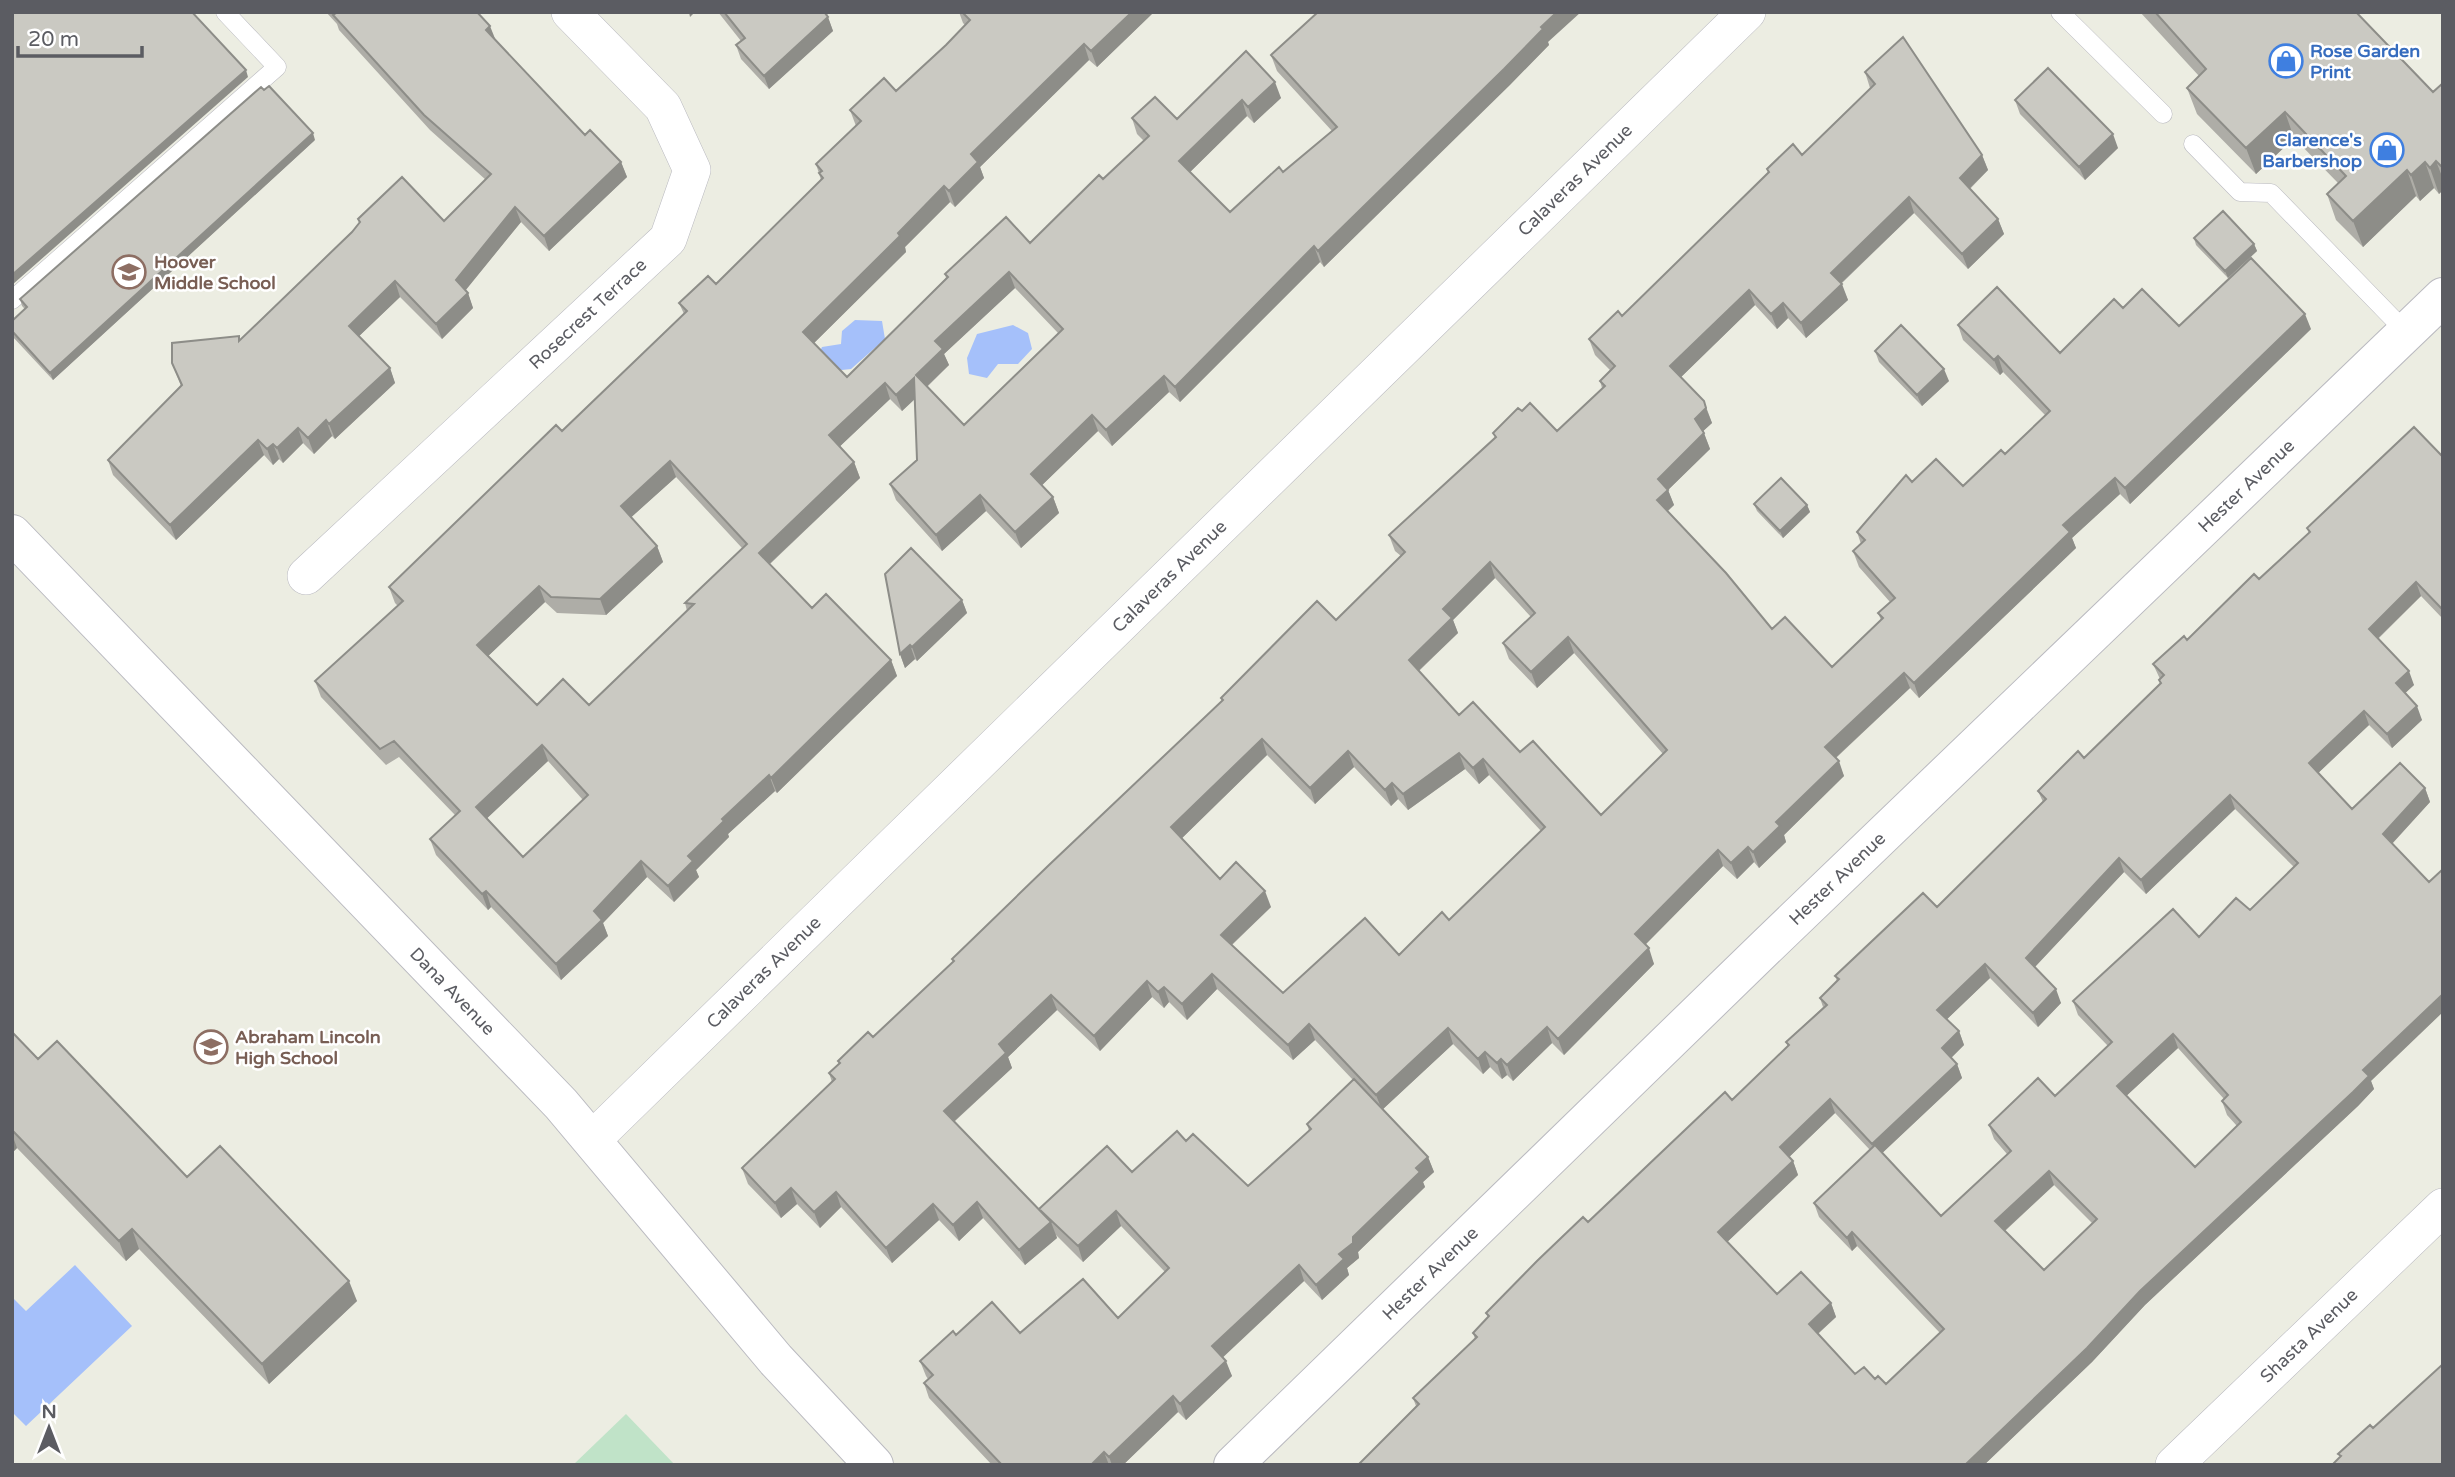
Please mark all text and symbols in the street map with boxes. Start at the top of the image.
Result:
scale bar [18,14,142,58]
text: 20 m [28,27,79,52]
place label: Rose Garden Print [2310,40,2420,83]
shop icon: Rose Garden Print [2267,42,2305,80]
street label: Calaveras Avenue [1513,119,1637,241]
place label: Clarence's Barbershop [2262,129,2362,172]
shop icon: Clarence's Barbershop [2368,131,2406,169]
place label: Hoover Middle School [154,251,276,294]
school or university icon: Hoover Middle School [110,253,148,291]
street label: Rosecrest Terrace [524,254,651,374]
street label: Hester Avenue [2193,435,2299,537]
street label: Calaveras Avenue [1107,515,1231,637]
street label: Hester Avenue [1784,827,1890,930]
street label: Calaveras Avenue [702,912,826,1033]
street label: Dana Avenue [405,943,500,1040]
place label: Abraham Lincoln High School [235,1026,381,1069]
school or university icon: Abraham Lincoln High School [192,1028,230,1066]
street label: Hester Avenue [1378,1222,1483,1325]
street label: Shasta Avenue [2256,1284,2362,1387]
north arrow [14,1393,84,1463]
text: N [41,1401,57,1423]

